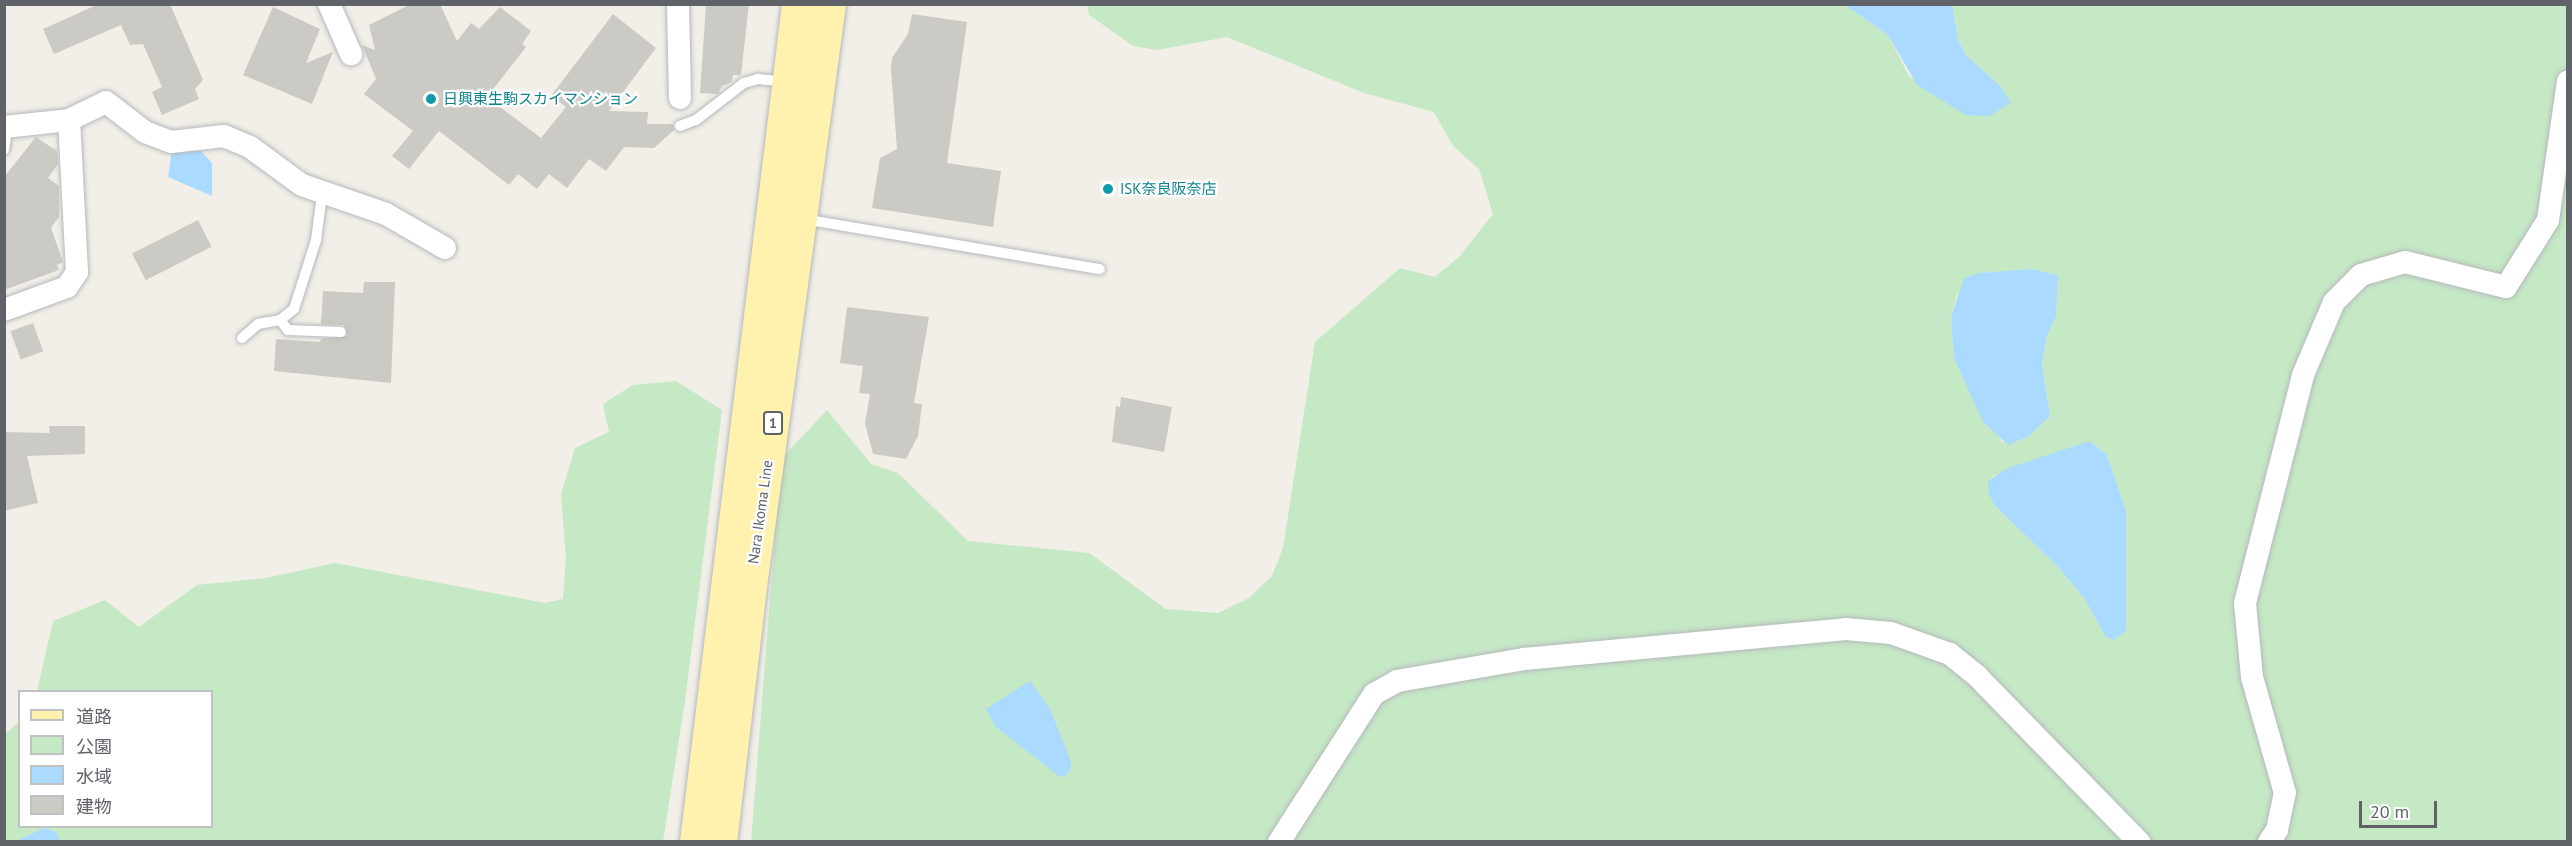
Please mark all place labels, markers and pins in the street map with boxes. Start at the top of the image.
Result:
place label: 日興東生駒スカイマンション [443,90,638,108]
marker: 日興東生駒スカイマンション [424,92,438,106]
place label: ISK奈良阪奈店 [1120,180,1216,198]
marker: ISK奈良阪奈店 [1101,182,1115,196]

